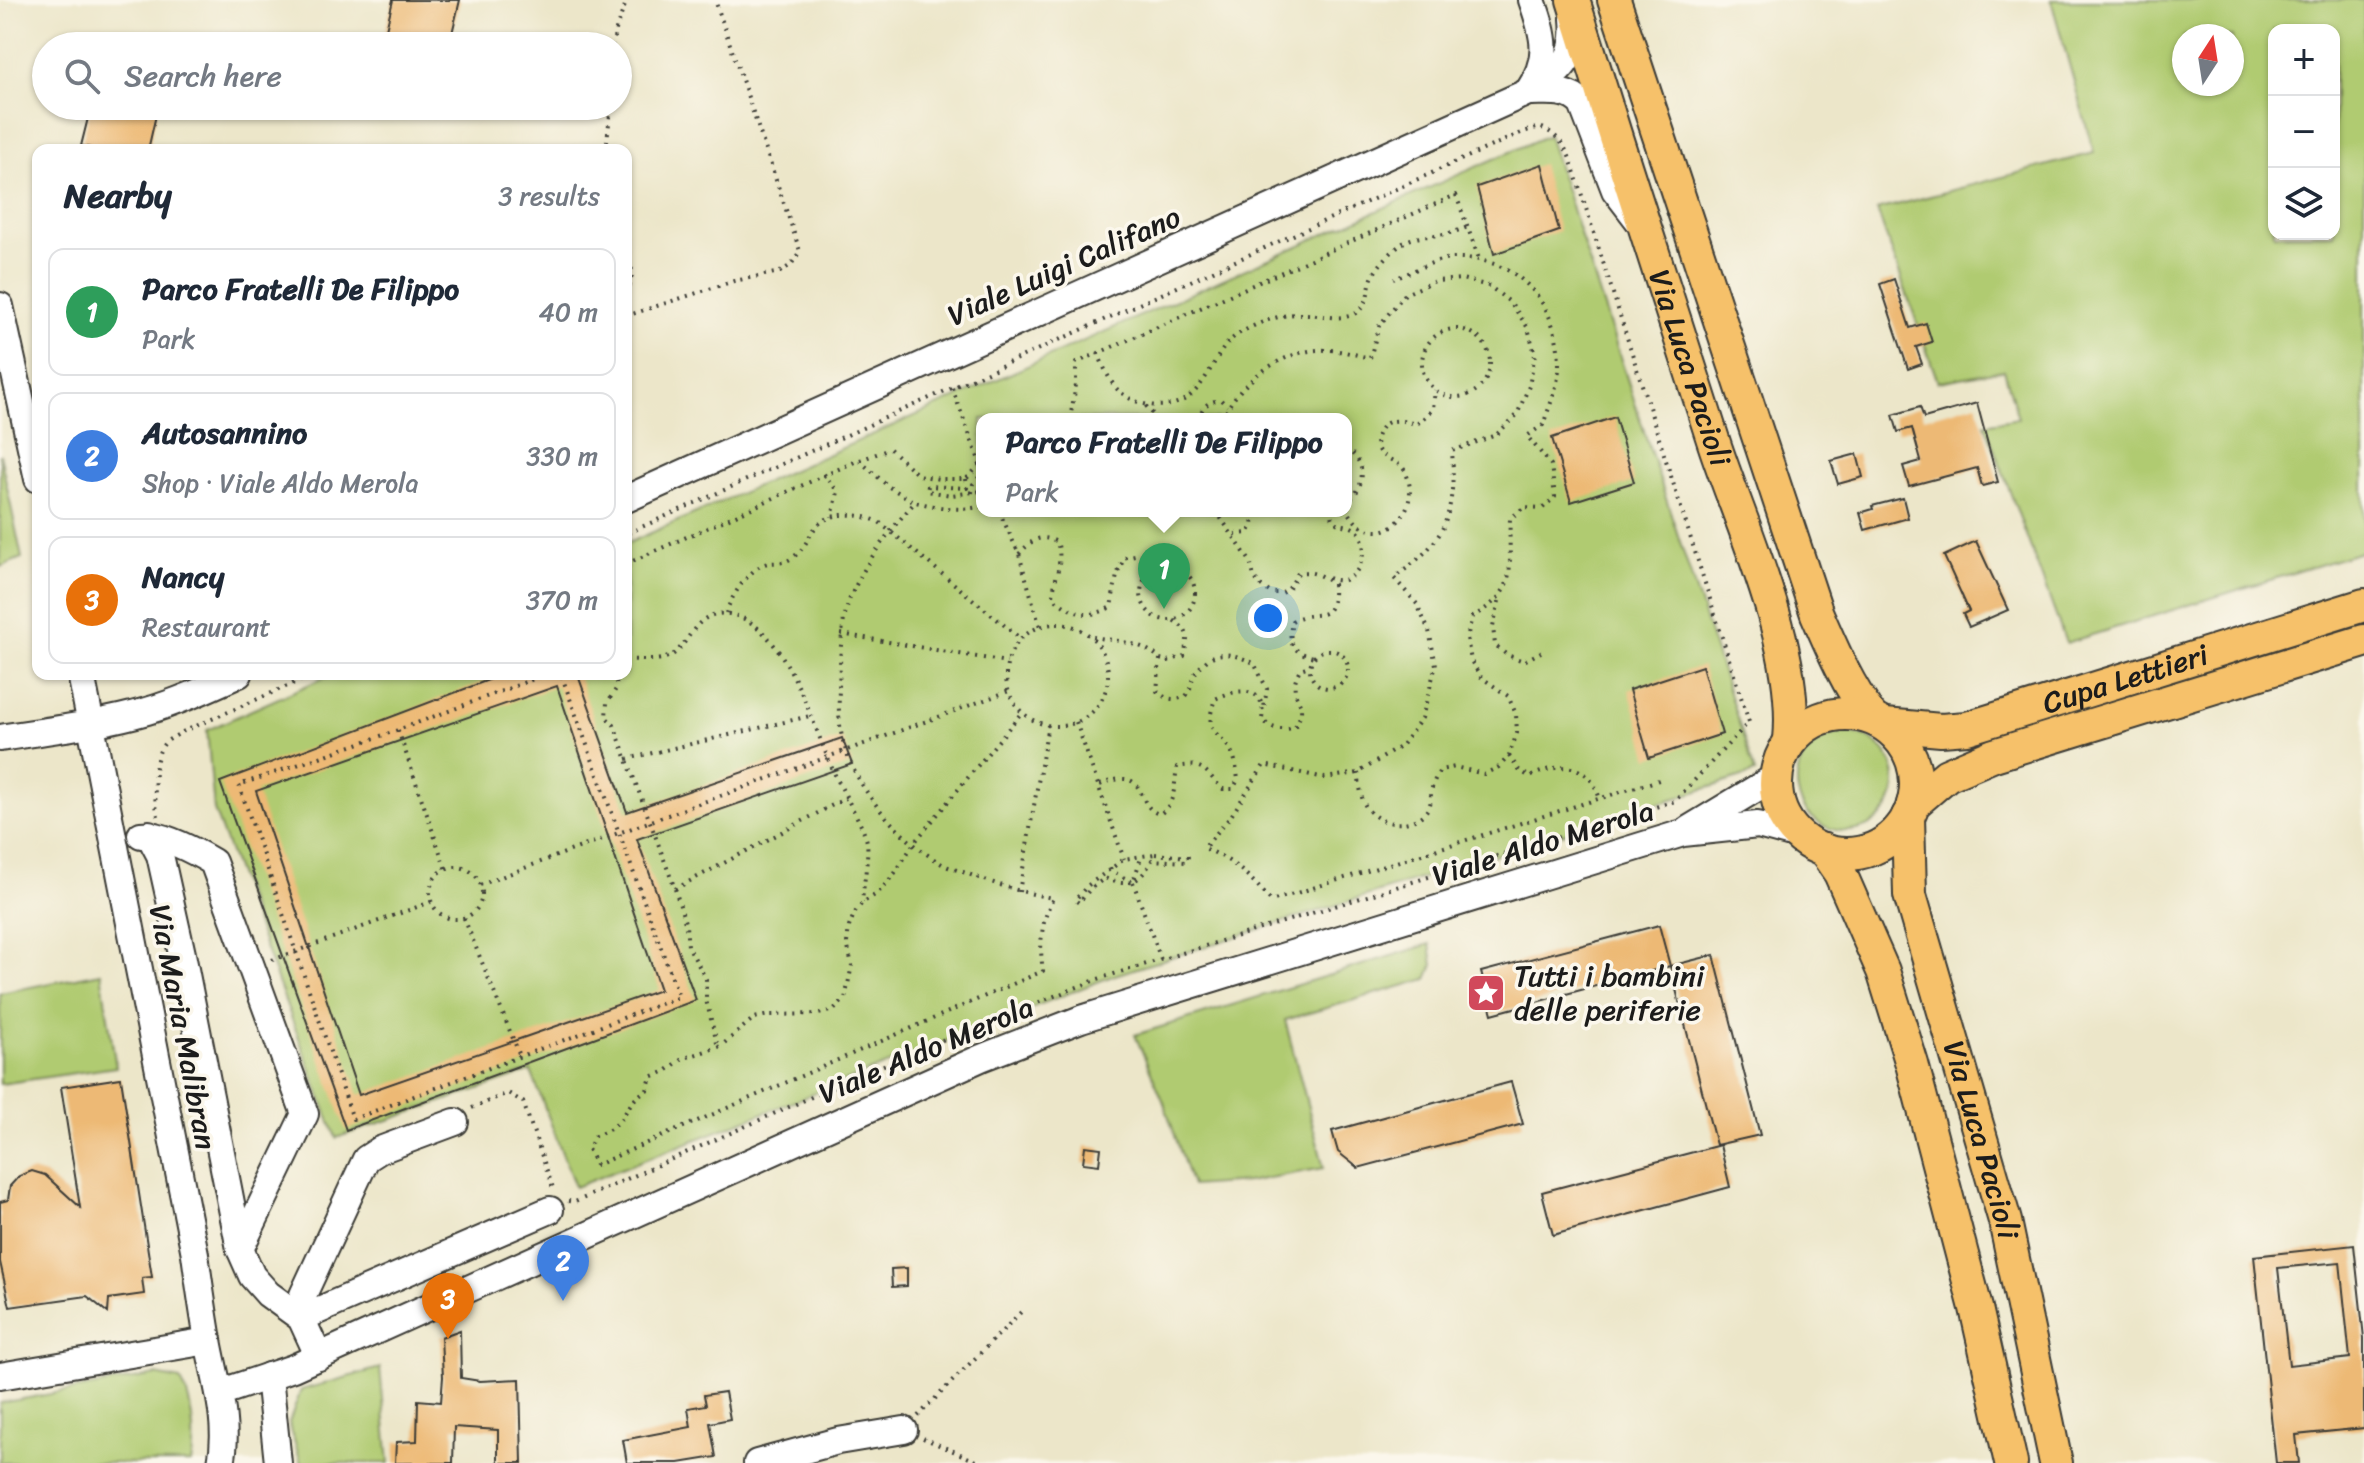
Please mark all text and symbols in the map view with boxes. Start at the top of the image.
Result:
north arrow [2172,24,2244,96]
map controls [2268,24,2340,240]
button: + [2268,24,2340,96]
search box [32,32,632,120]
text: Search here [124,49,282,103]
icon: search [60,54,104,98]
button: − [2268,96,2340,168]
text: Nearby [64,166,172,226]
button: layers [2268,168,2340,240]
text: 3 results [498,173,600,219]
street label: Viale Luigi Califano [938,190,1190,342]
text: Parco Fratelli De Filippo [142,262,459,316]
street label: Via Luca Pacioli [1633,262,1747,475]
text: 1 [86,289,98,335]
text: 40 m [539,289,598,335]
text: Park [142,316,195,362]
text: Autosannino [142,406,307,460]
popup [976,413,1352,517]
text: Parco Fratelli De Filippo [1005,415,1323,469]
text: 2 [84,433,100,479]
text: 330 m [526,433,598,479]
text: Shop · Viale Aldo Merola [142,460,418,506]
text: Park [1005,469,1059,515]
pin: 1 [1138,543,1190,609]
text: Nancy [142,550,224,604]
text: 3 [85,577,99,623]
text: 370 m [526,577,598,623]
your location [1248,598,1288,638]
text: Restaurant [142,604,271,650]
street label: Cupa Lettieri [2036,628,2216,730]
street label: Viale Aldo Merola [1425,784,1661,902]
street label: Via Maria Malibran [133,900,233,1154]
place label: Tutti i bambini delle periferie [1514,949,1705,1037]
place icon: Tutti i bambini delle periferie [1465,972,1507,1014]
street label: Viale Aldo Merola [810,980,1042,1120]
street label: Via Luca Pacioli [1927,1034,2035,1246]
pin: 2 [537,1235,589,1301]
pin: 3 [422,1273,474,1339]

